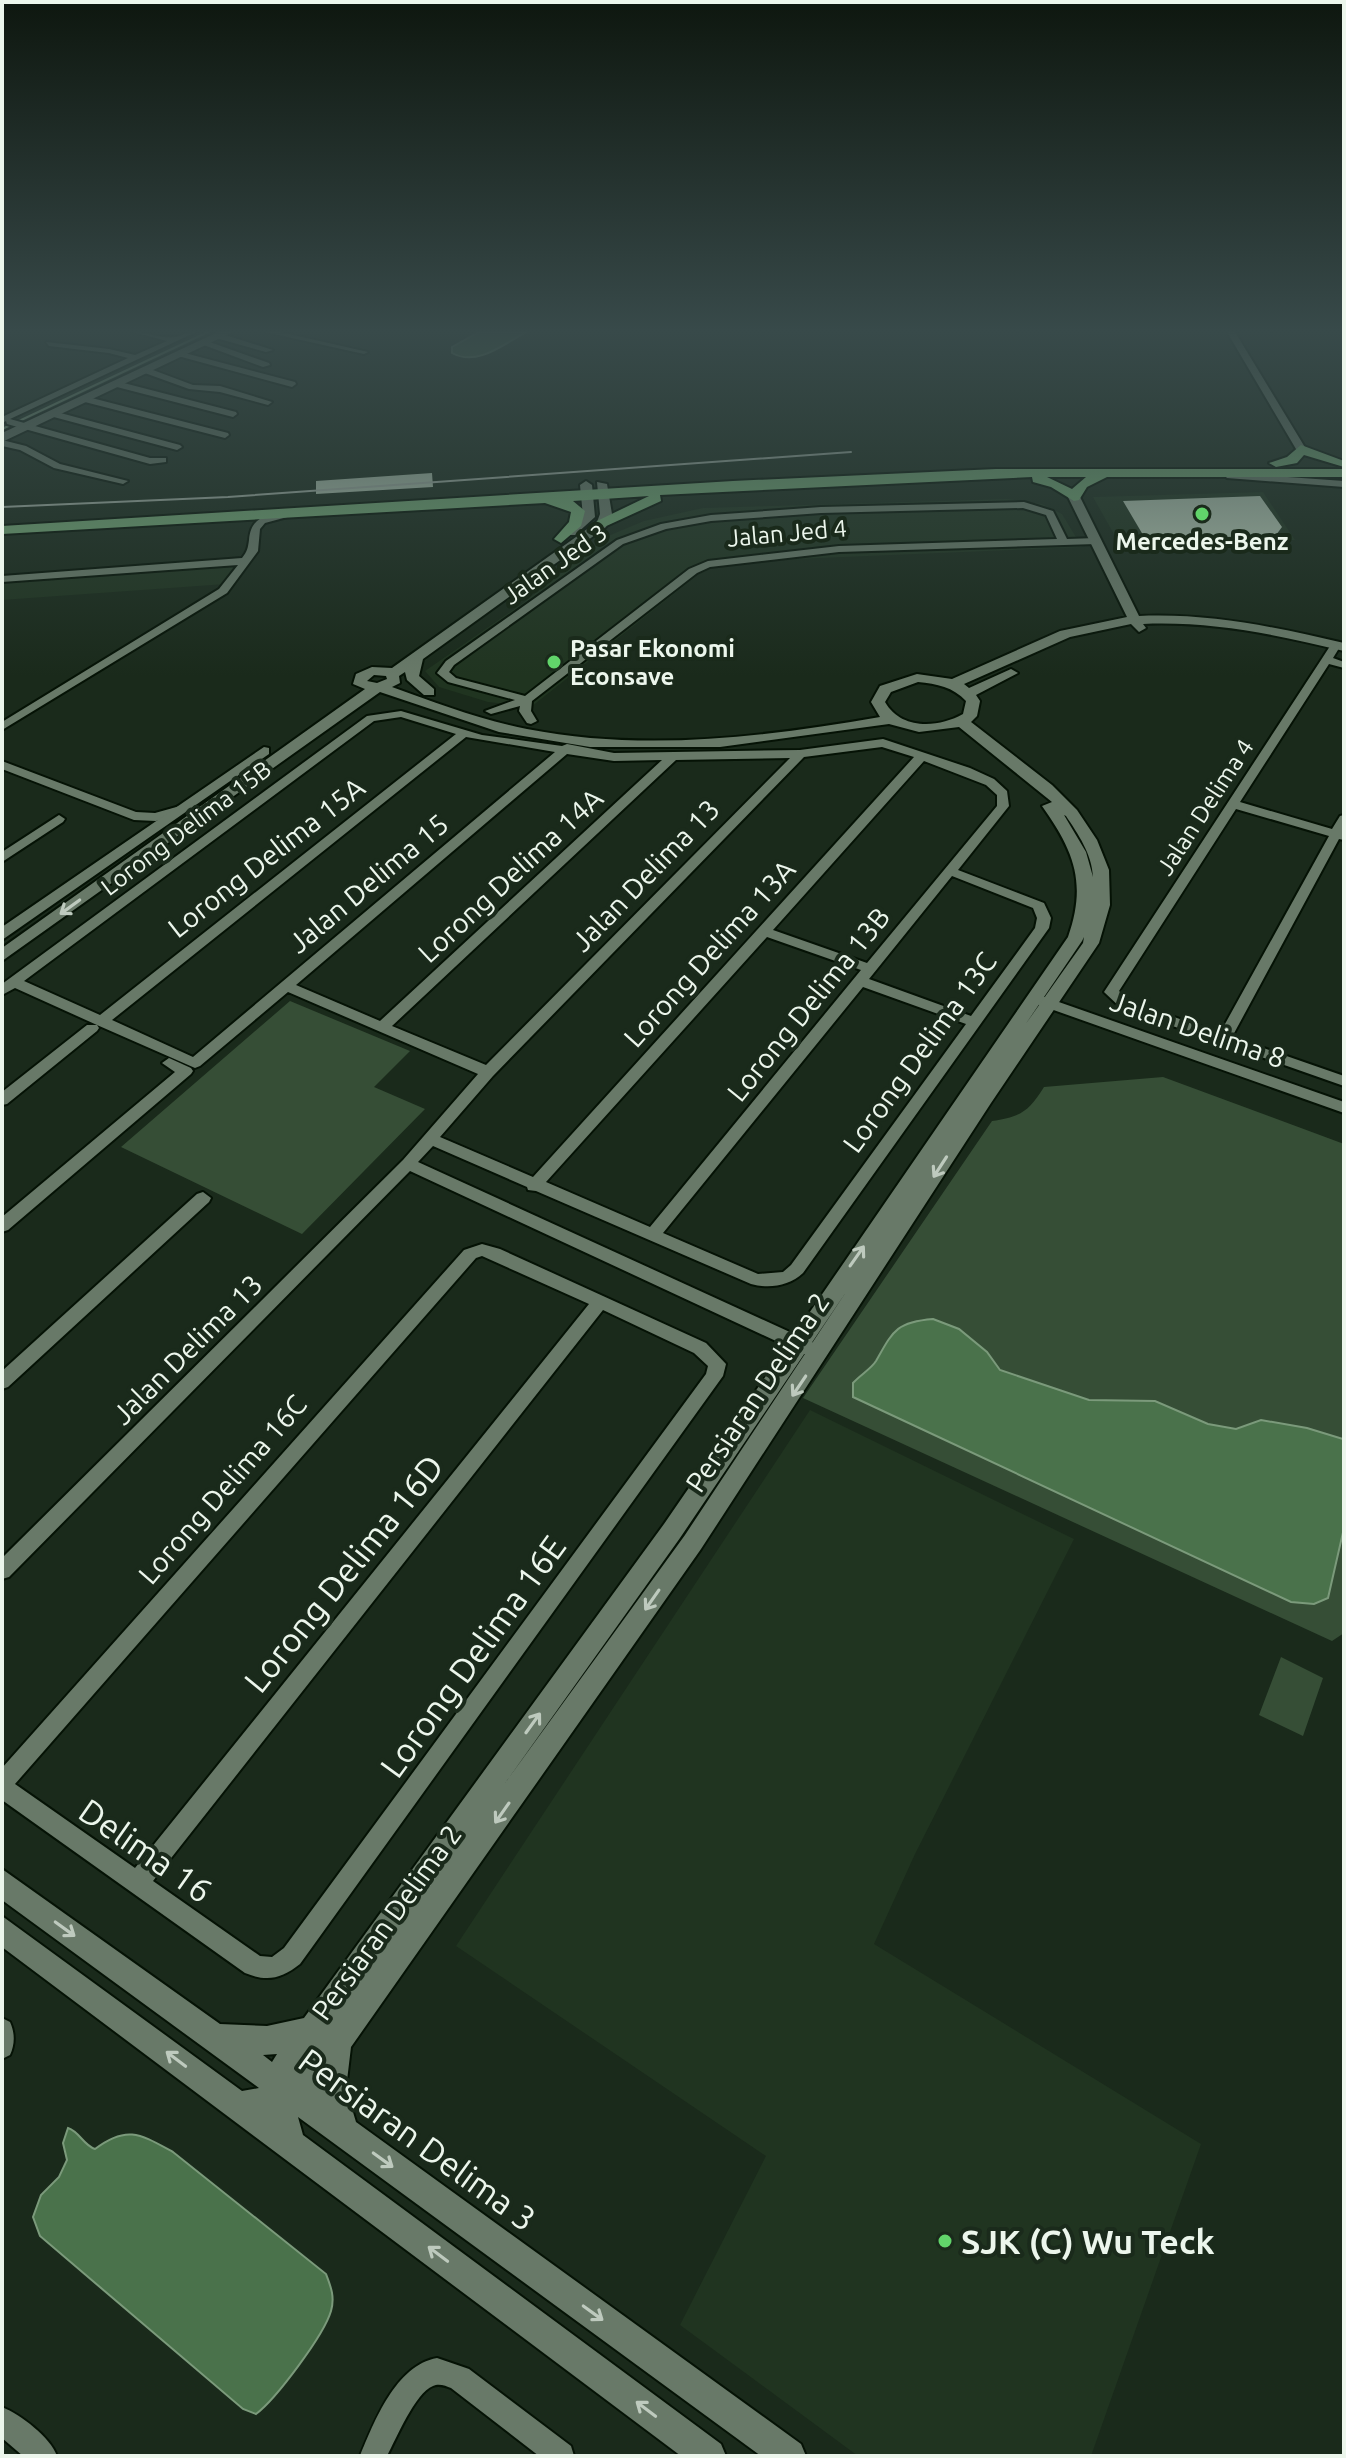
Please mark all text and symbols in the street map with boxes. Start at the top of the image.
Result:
marker: Mercedes-Benz [1193,505,1211,523]
street label: Jalan Jed 4 [726,514,848,552]
street label: Jalan Jed 3 [498,518,612,610]
place label: Mercedes-Benz [1116,528,1288,555]
place label: Pasar Ekonomi Econsave [570,635,735,690]
marker: Pasar Ekonomi Econsave [545,653,563,671]
street label: Jalan Delima 4 [1151,734,1259,880]
street label: Lorong Delima 15B [96,755,276,901]
street label: Lorong Delima 15A [162,771,370,943]
street label: Lorong Delima 14A [412,782,608,968]
street label: Jalan Delima 13 [565,793,725,957]
street label: Jalan Delima 15 [282,807,454,959]
street label: Lorong Delima 13A [617,853,801,1053]
one-way arrow [60,898,81,915]
street label: Lorong Delima 13B [720,901,896,1107]
street label: Lorong Delima 13C [836,946,1002,1158]
street label: Jalan Delima 8 [1107,985,1289,1073]
one-way arrow [931,1155,947,1178]
one-way arrow [849,1246,865,1268]
street label: Jalan Delima 13 [106,1268,268,1430]
street label: Persiaran Delima 2 [679,1287,835,1497]
one-way arrow [791,1374,807,1396]
street label: Lorong Delima 16C [132,1389,312,1589]
street label: Lorong Delima 16D [236,1447,450,1699]
street label: Lorong Delima 16E [372,1528,572,1784]
one-way arrow [644,1589,660,1611]
one-way arrow [525,1713,542,1735]
street label: Delima 16 [72,1791,220,1909]
one-way arrow [494,1801,510,1823]
street label: Persiaran Delima 2 [305,1819,467,2025]
one-way arrow [54,1920,75,1937]
street label: Persiaran Delima 3 [292,2040,544,2238]
one-way arrow [166,2051,187,2068]
one-way arrow [372,2151,393,2168]
place label: SJK (C) Wu Teck [961,2222,1215,2261]
marker: SJK (C) Wu Teck [936,2232,954,2250]
one-way arrow [428,2246,449,2263]
one-way arrow [582,2304,603,2321]
one-way arrow [636,2401,658,2418]

